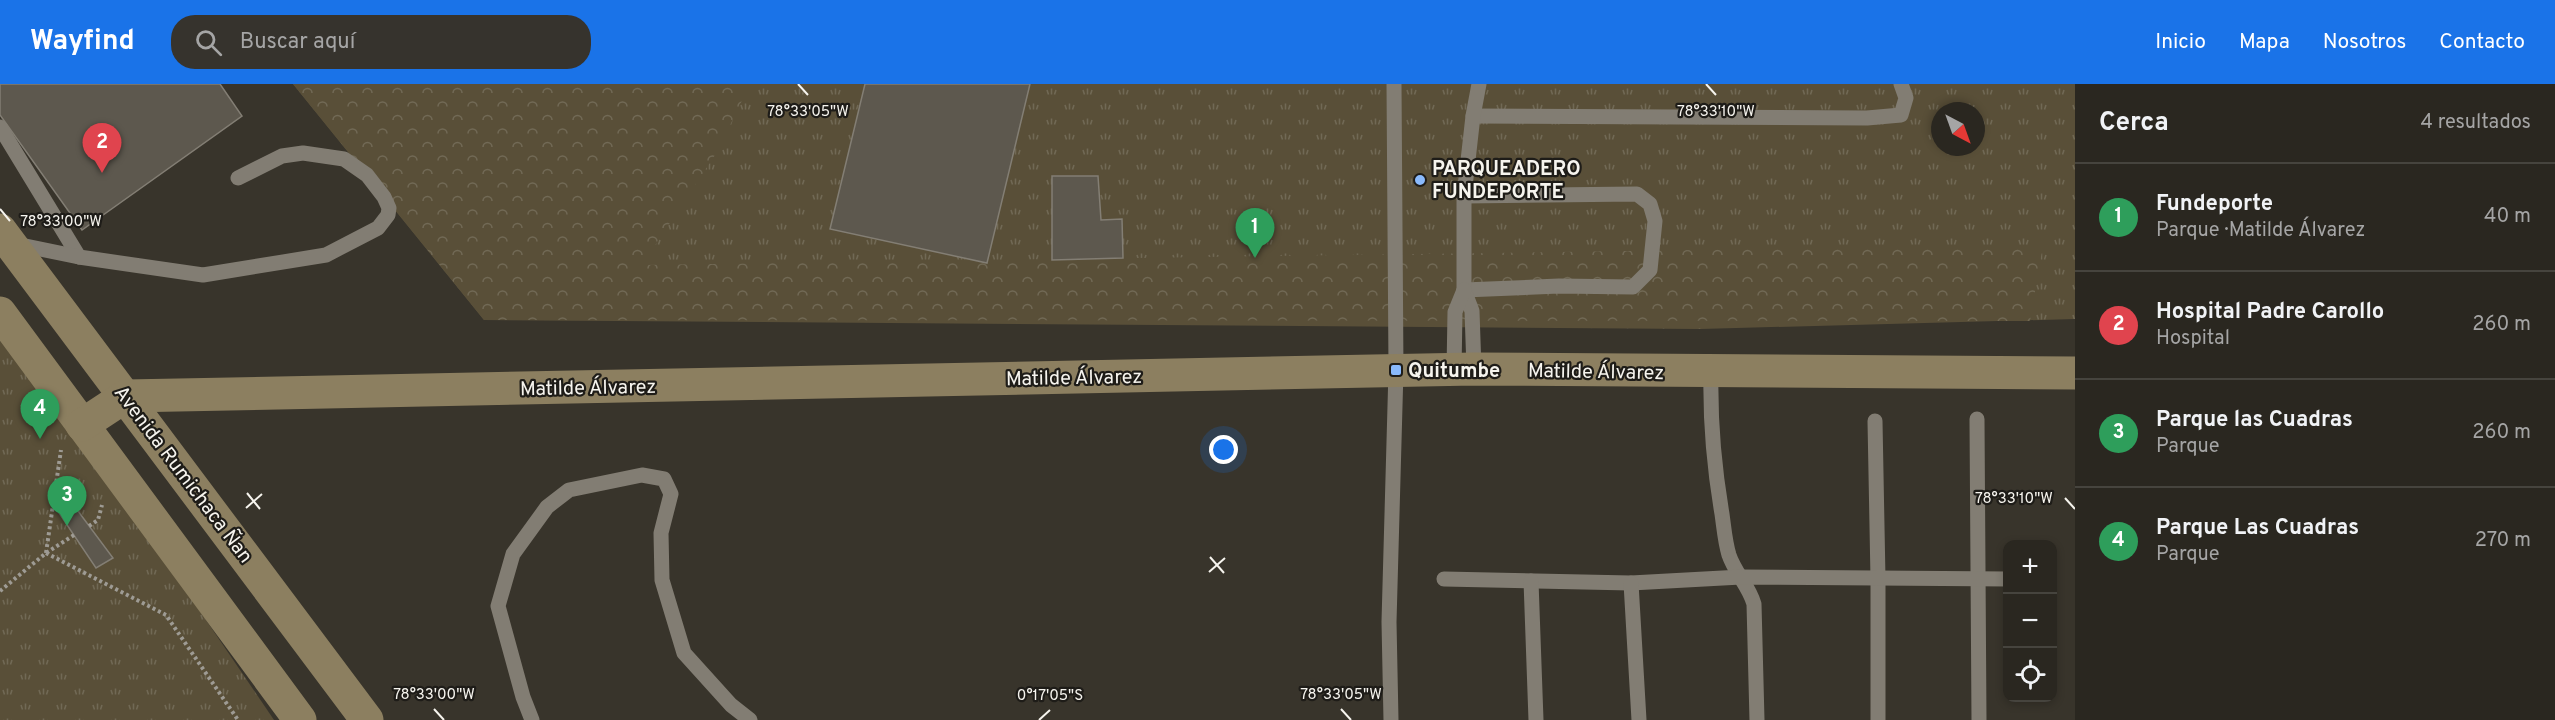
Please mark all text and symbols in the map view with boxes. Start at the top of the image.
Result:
search box [171,15,591,69]
text: Wayfind [30,24,135,60]
icon: search [192,26,225,59]
text: Buscar aquí [240,29,355,56]
text: Inicio [2155,29,2206,56]
text: Mapa [2239,29,2290,56]
text: Nosotros [2323,29,2406,56]
text: Contacto [2439,29,2525,56]
north arrow [1931,102,1985,156]
text: 78°33'05"W [767,103,849,122]
text: 78°33'10"W [1677,103,1755,122]
text: Cerca [2099,107,2169,140]
text: 4 resultados [2421,110,2531,136]
pin: 2 [82,124,122,173]
place label: PARQUEADERO FUNDEPORTE [1432,157,1581,206]
marker: PARQUEADERO FUNDEPORTE [1413,173,1427,187]
text: Fundeporte [2156,191,2273,218]
text: 1 [2115,204,2123,230]
text: 40 m [2484,204,2531,230]
pin: 1 [1236,208,1274,258]
text: 78°33'00"W [20,213,102,232]
text: Parque · Matilde Álvarez [2156,218,2365,244]
text: Hospital Padre Carollo [2156,299,2384,326]
text: 2 [2112,312,2125,338]
text: 260 m [2472,312,2531,338]
text: Hospital [2156,326,2230,352]
street label: Matilde Álvarez [1528,357,1664,387]
place label: Quitumbe [1408,359,1500,385]
street label: Matilde Álvarez [1006,363,1142,393]
marker: Quitumbe [1389,363,1403,377]
street label: Matilde Álvarez [520,373,656,403]
street label: Avenida Rumichaca Ñan [107,381,258,569]
pin: 4 [20,390,60,439]
text: Parque las Cuadras [2156,407,2353,434]
text: 3 [2113,420,2125,446]
text: 260 m [2472,420,2531,446]
text: Parque [2156,434,2219,460]
your location [1209,435,1238,464]
pin: 3 [48,476,86,526]
text: 78°33'10"W [1975,490,2053,509]
text: Parque Las Cuadras [2156,515,2359,542]
text: 4 [2112,528,2125,554]
text: 270 m [2475,528,2531,554]
map controls [2003,540,2057,702]
button: + [2003,540,2057,594]
text: Parque [2156,542,2219,568]
button: − [2003,594,2057,648]
button: locate [2003,648,2057,702]
text: 78°33'00"W [393,686,475,705]
text: 78°33'05"W [1300,686,1382,705]
text: 0°17'05"S [1017,687,1083,706]

